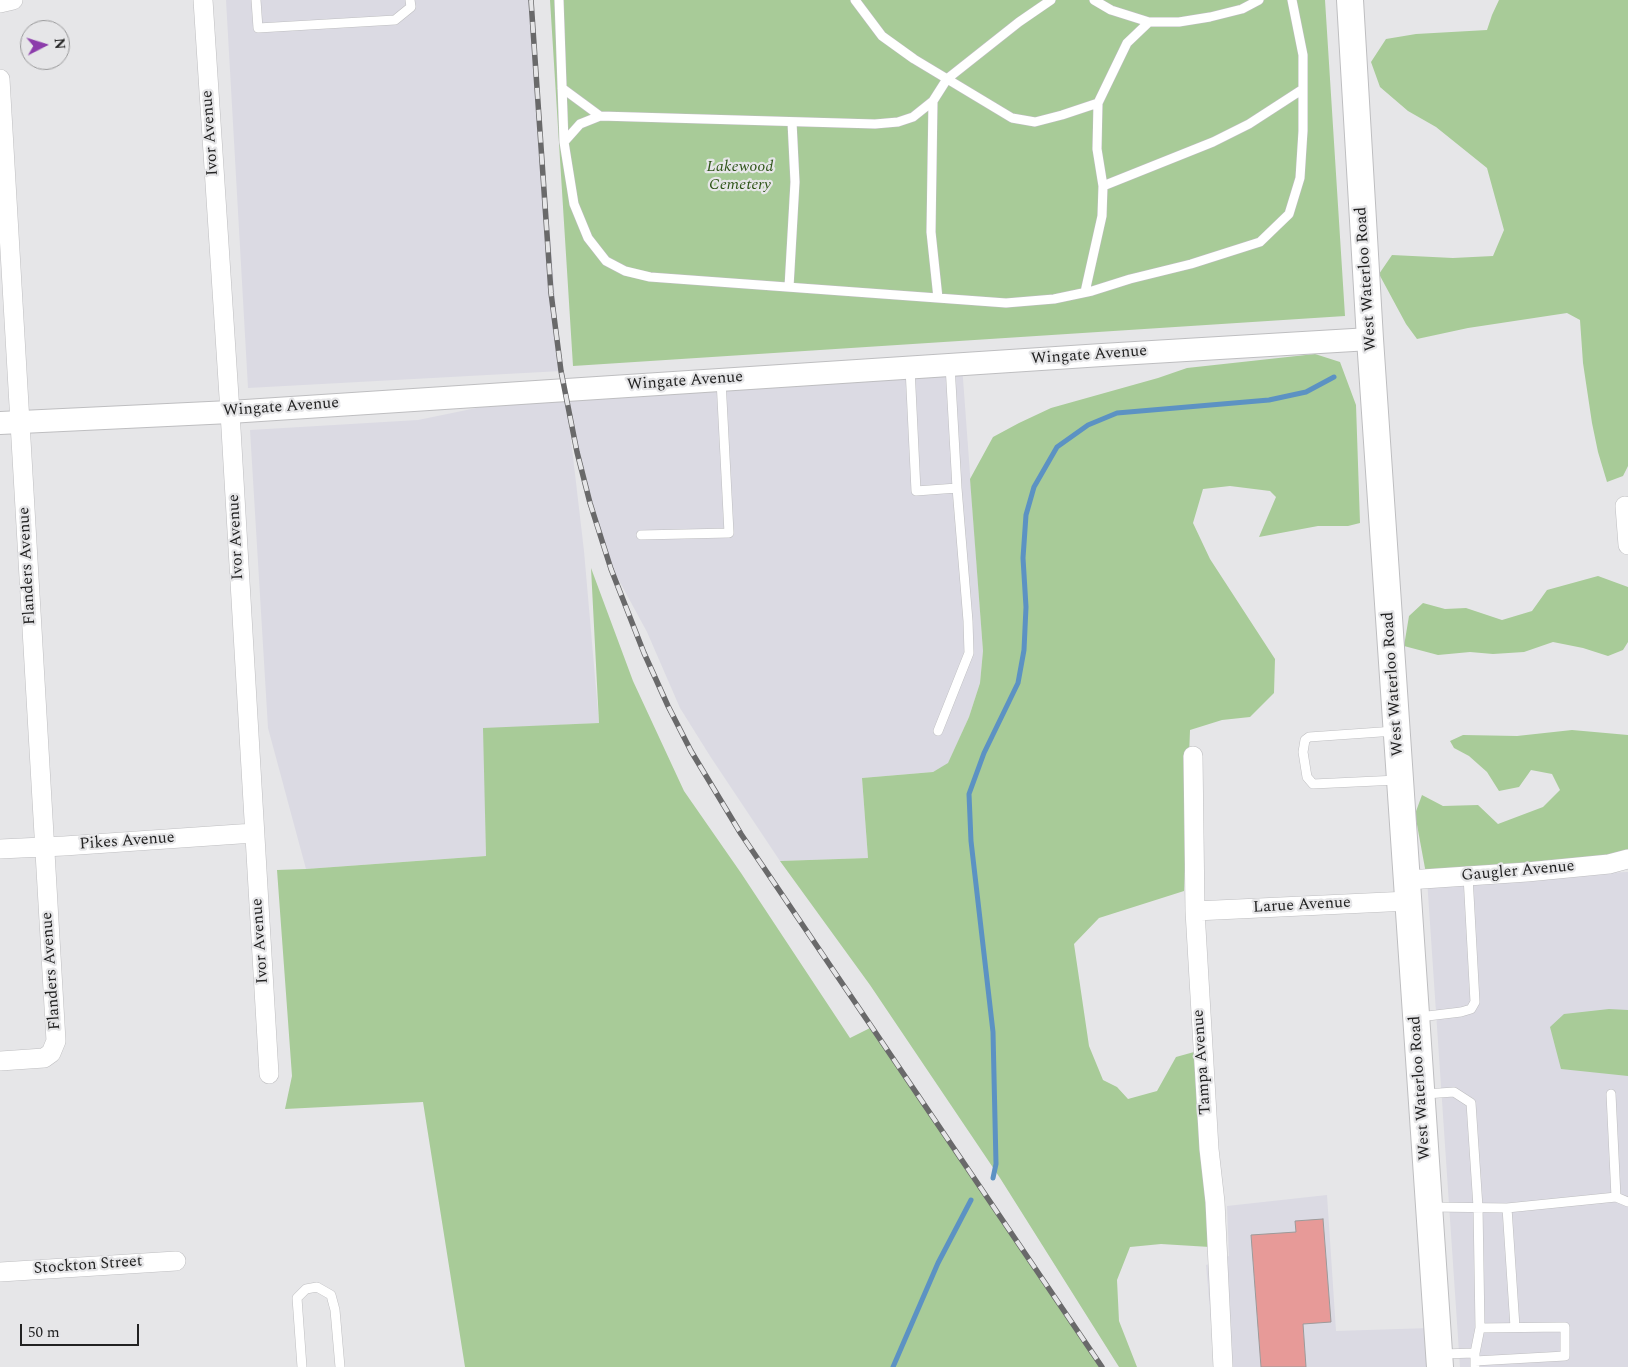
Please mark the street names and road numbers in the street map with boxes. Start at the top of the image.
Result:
street label: Ivor Avenue [198,90,224,176]
street label: West Waterloo Road [1352,206,1382,352]
street label: Wingate Avenue [1030,342,1148,370]
street label: Wingate Avenue [626,368,744,396]
street label: Wingate Avenue [222,394,340,422]
street label: Ivor Avenue [225,494,249,580]
street label: Flanders Avenue [15,507,41,625]
street label: West Waterloo Road [1379,611,1409,757]
street label: Pikes Avenue [79,829,175,855]
street label: Gaugler Avenue [1461,858,1575,886]
street label: Larue Avenue [1253,894,1351,918]
street label: Ivor Avenue [248,898,274,984]
street label: Flanders Avenue [38,911,66,1031]
street label: Tampa Avenue [1190,1009,1216,1115]
street label: West Waterloo Road [1406,1015,1436,1161]
street label: Stockton Street [33,1253,143,1279]

